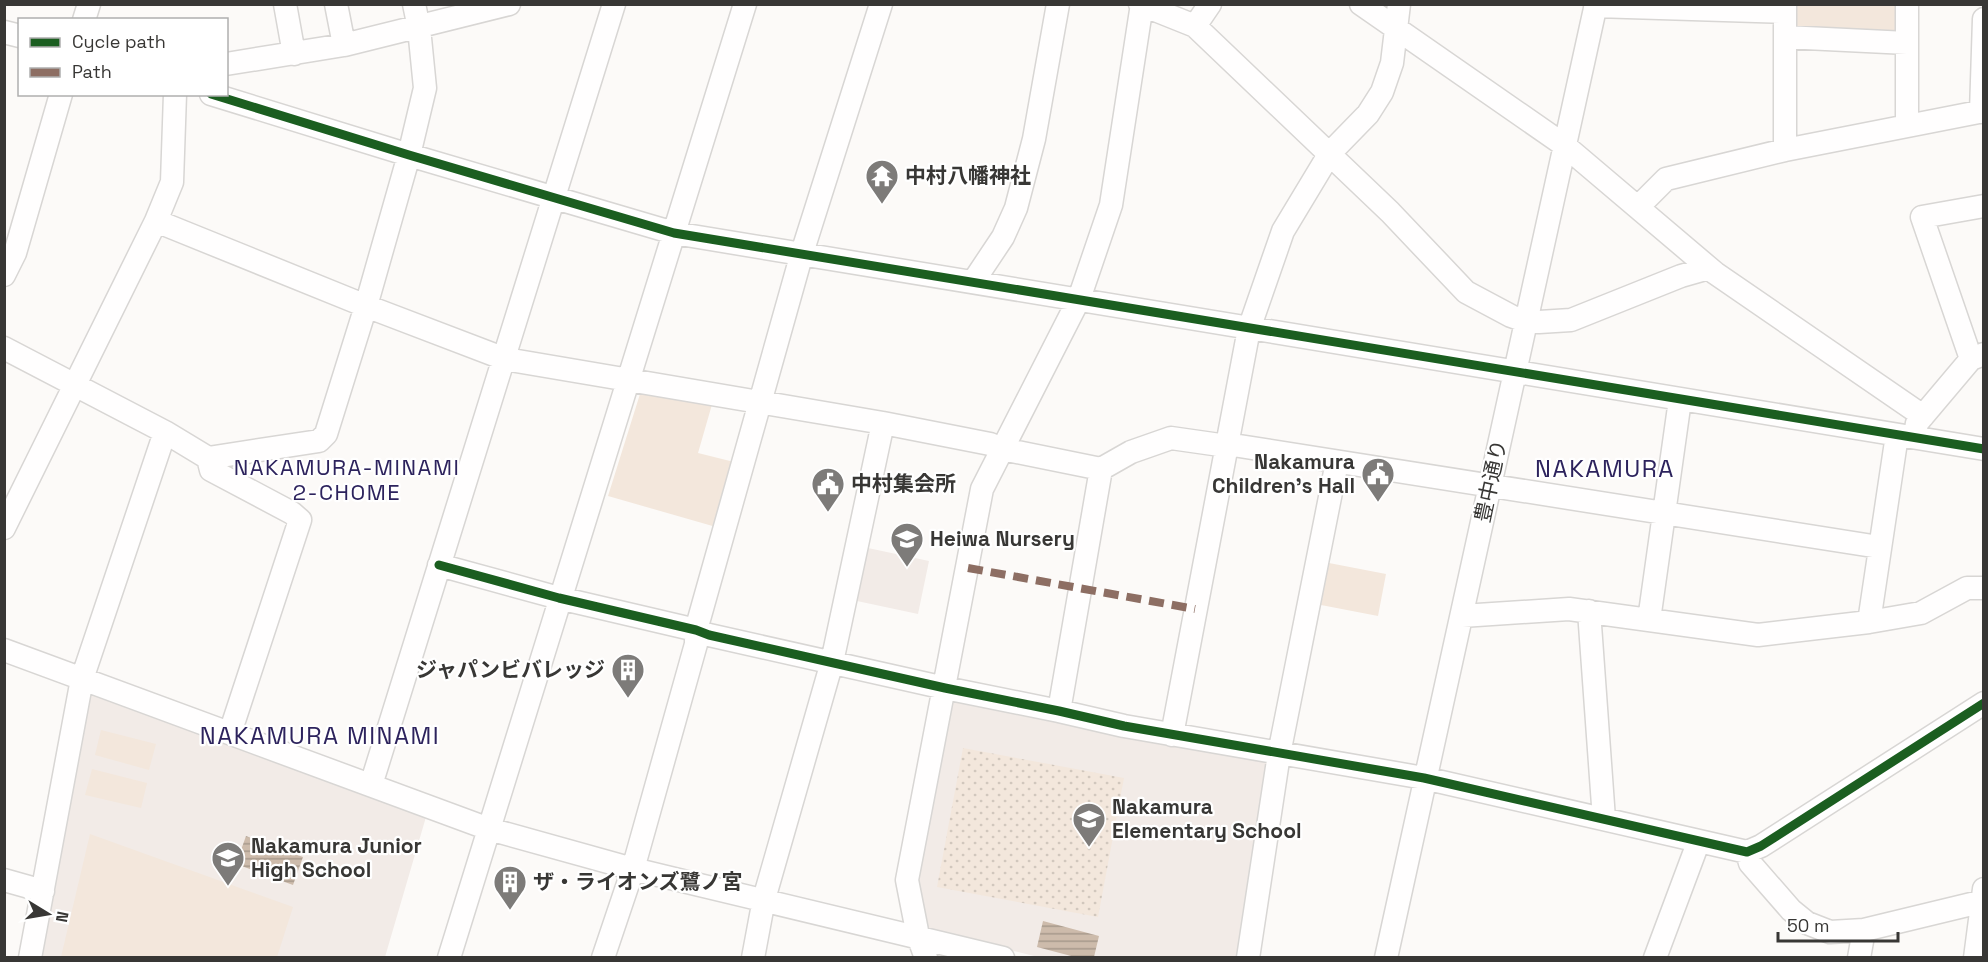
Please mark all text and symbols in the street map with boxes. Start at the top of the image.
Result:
legend [18,18,228,96]
text: Cycle path [72,30,166,53]
text: Path [72,60,112,83]
temple icon: 中村八幡神社 [864,158,900,205]
place label: 中村八幡神社 [905,162,1031,189]
street label: 豊中通り [1469,437,1512,525]
place label: Nakamura Children's Hall [1212,448,1355,499]
district label: NAKAMURA-MINAMI 2-CHOME [234,453,460,506]
district label: NAKAMURA [1535,453,1675,484]
public building icon: Nakamura Children's Hall [1360,456,1396,503]
public building icon: 中村集会所 [810,466,846,513]
place label: 中村集会所 [851,470,956,497]
school or university icon: Heiwa Nursery [889,521,925,568]
place label: Heiwa Nursery [930,525,1075,552]
building icon: ジャパンビバレッジ [610,652,646,699]
place label: ジャパンビバレッジ [416,656,605,683]
district label: NAKAMURA MINAMI [200,720,440,751]
place label: Nakamura Elementary School [1112,793,1302,844]
school or university icon: Nakamura Elementary School [1071,801,1107,848]
place label: Nakamura Junior High School [251,832,422,883]
school or university icon: Nakamura Junior High School [210,840,246,887]
building icon: ザ・ライオンズ鷺ノ宮 [492,864,528,911]
place label: ザ・ライオンズ鷺ノ宮 [533,868,743,895]
north arrow [18,884,78,944]
scale bar [1778,905,1898,943]
text: N [51,909,74,924]
text: 50 m [1787,914,1829,937]

